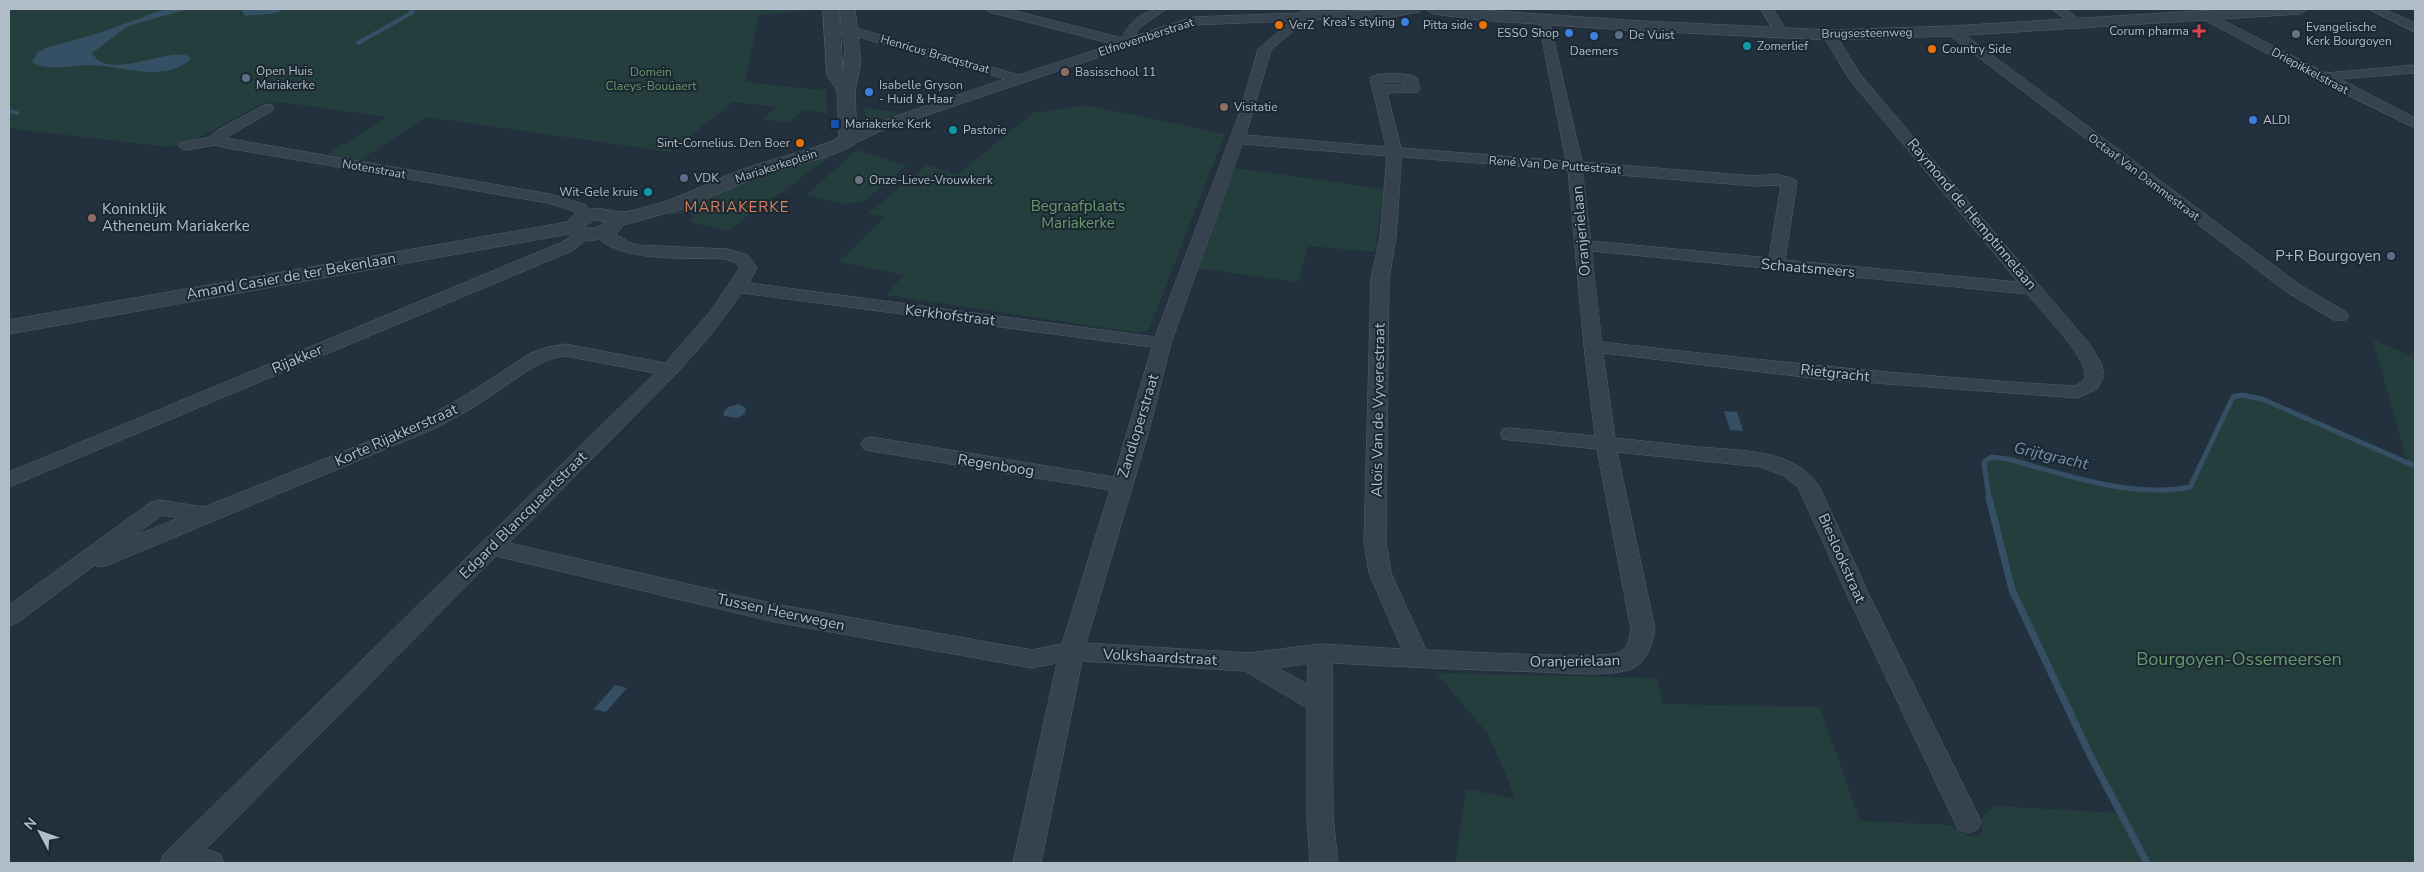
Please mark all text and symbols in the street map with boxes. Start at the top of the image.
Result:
street label: Elfnovemberstraat [1096,14,1196,60]
place label: Krea's styling [1323,14,1395,30]
marker: Krea's styling [1399,16,1411,28]
place label: VerZ [1288,17,1314,33]
place label: Pitta side [1423,17,1473,33]
marker: VerZ [1273,19,1285,31]
marker: Pitta side [1477,19,1489,31]
place label: Evangelische Kerk Bourgoyen [2306,19,2392,49]
place label: Corum pharma [2109,23,2189,39]
street label: Brugsesteenweg [1821,24,1913,42]
place label: ESSO Shop [1497,25,1559,41]
marker: Corum pharma [2193,25,2205,37]
marker: ESSO Shop [1563,27,1575,39]
place label: De Vuist [1629,27,1675,43]
marker: Evangelische Kerk Bourgoyen [2290,28,2302,40]
marker: De Vuist [1613,29,1625,41]
marker: Daemers [1588,30,1600,42]
street label: Henricus Bracqstraat [879,31,992,77]
place label: Zomerlief [1757,38,1809,54]
marker: Zomerlief [1741,40,1753,52]
place label: Country Side [1942,41,2012,57]
place label: Daemers [1570,43,1618,59]
marker: Country Side [1926,43,1938,55]
street label: Driepikkelstraat [2269,44,2352,98]
place label: Open Huis Mariakerke [256,63,315,93]
park label: Domein Claeys-Bouüaert [605,64,697,94]
place label: Basisschool 11 [1075,64,1156,80]
marker: Basisschool 11 [1059,66,1071,78]
marker: Open Huis Mariakerke [240,72,252,84]
place label: Isabelle Gryson - Huid & Haar [879,77,963,107]
marker: Isabelle Gryson - Huid & Haar [863,86,875,98]
place label: Visitatie [1233,99,1278,115]
marker: Visitatie [1218,101,1230,113]
place label: ALDI [2263,112,2290,128]
marker: ALDI [2247,114,2259,126]
place label: Mariakerke Kerk [845,116,932,132]
marker: Mariakerke Kerk [829,118,841,130]
place label: Pastorie [963,122,1007,138]
marker: Pastorie [947,124,959,136]
street label: Octaaf Van Dammestraat [2085,130,2204,225]
street label: Raymond de Hemptinnelaan [1903,134,2041,294]
place label: Sint-Cornelius. Den Boer [657,135,791,151]
marker: Sint-Cornelius. Den Boer [794,137,806,149]
street label: Mariakerkeplein [733,145,819,187]
street label: René Van De Puttestraat [1488,152,1623,178]
street label: Notenstraat [341,156,408,183]
place label: VDK [693,170,719,186]
marker: VDK [678,172,690,184]
place label: Onze-Lieve-Vrouwkerk [869,172,994,188]
marker: Onze-Lieve-Vrouwkerk [853,174,865,186]
place label: Wit-Gele kruis [559,184,638,200]
street label: Oranjerielaan [1567,185,1595,277]
marker: Wit-Gele kruis [642,186,654,198]
park label: Begraafplaats Mariakerke [1031,196,1125,233]
district label: MARIAKERKE [685,197,789,217]
place label: Koninklijk Atheneum Mariakerke [102,199,250,236]
marker: Koninklijk Atheneum Mariakerke [86,212,98,224]
place label: P+R Bourgoyen [2275,246,2381,266]
street label: Amand Casier de ter Bekenlaan [185,248,397,304]
marker: P+R Bourgoyen [2385,250,2397,262]
street label: Schaatsmeers [1760,254,1856,282]
street label: Kerkhofstraat [904,300,997,331]
street label: Aloïs Van de Vyverestraat [1366,322,1390,497]
street label: Rijakker [269,339,326,379]
street label: Rietgracht [1799,359,1871,387]
street label: Zandloperstraat [1113,371,1163,480]
street label: Korte Rijakkerstraat [332,399,461,471]
water label: Grijtgracht [2012,437,2091,475]
street label: Edgard Blancquaertstraat [455,446,592,583]
street label: Regenboog [956,449,1036,481]
street label: Bieslookstraat [1813,510,1871,607]
street label: Tussen Heerwegen [715,589,847,635]
street label: Volkshaardstraat [1102,644,1218,670]
park label: Bourgoyen-Ossemeersen [2136,647,2342,671]
street label: Oranjerielaan [1530,650,1620,672]
north arrow [15,807,65,857]
text: N [20,814,41,834]

